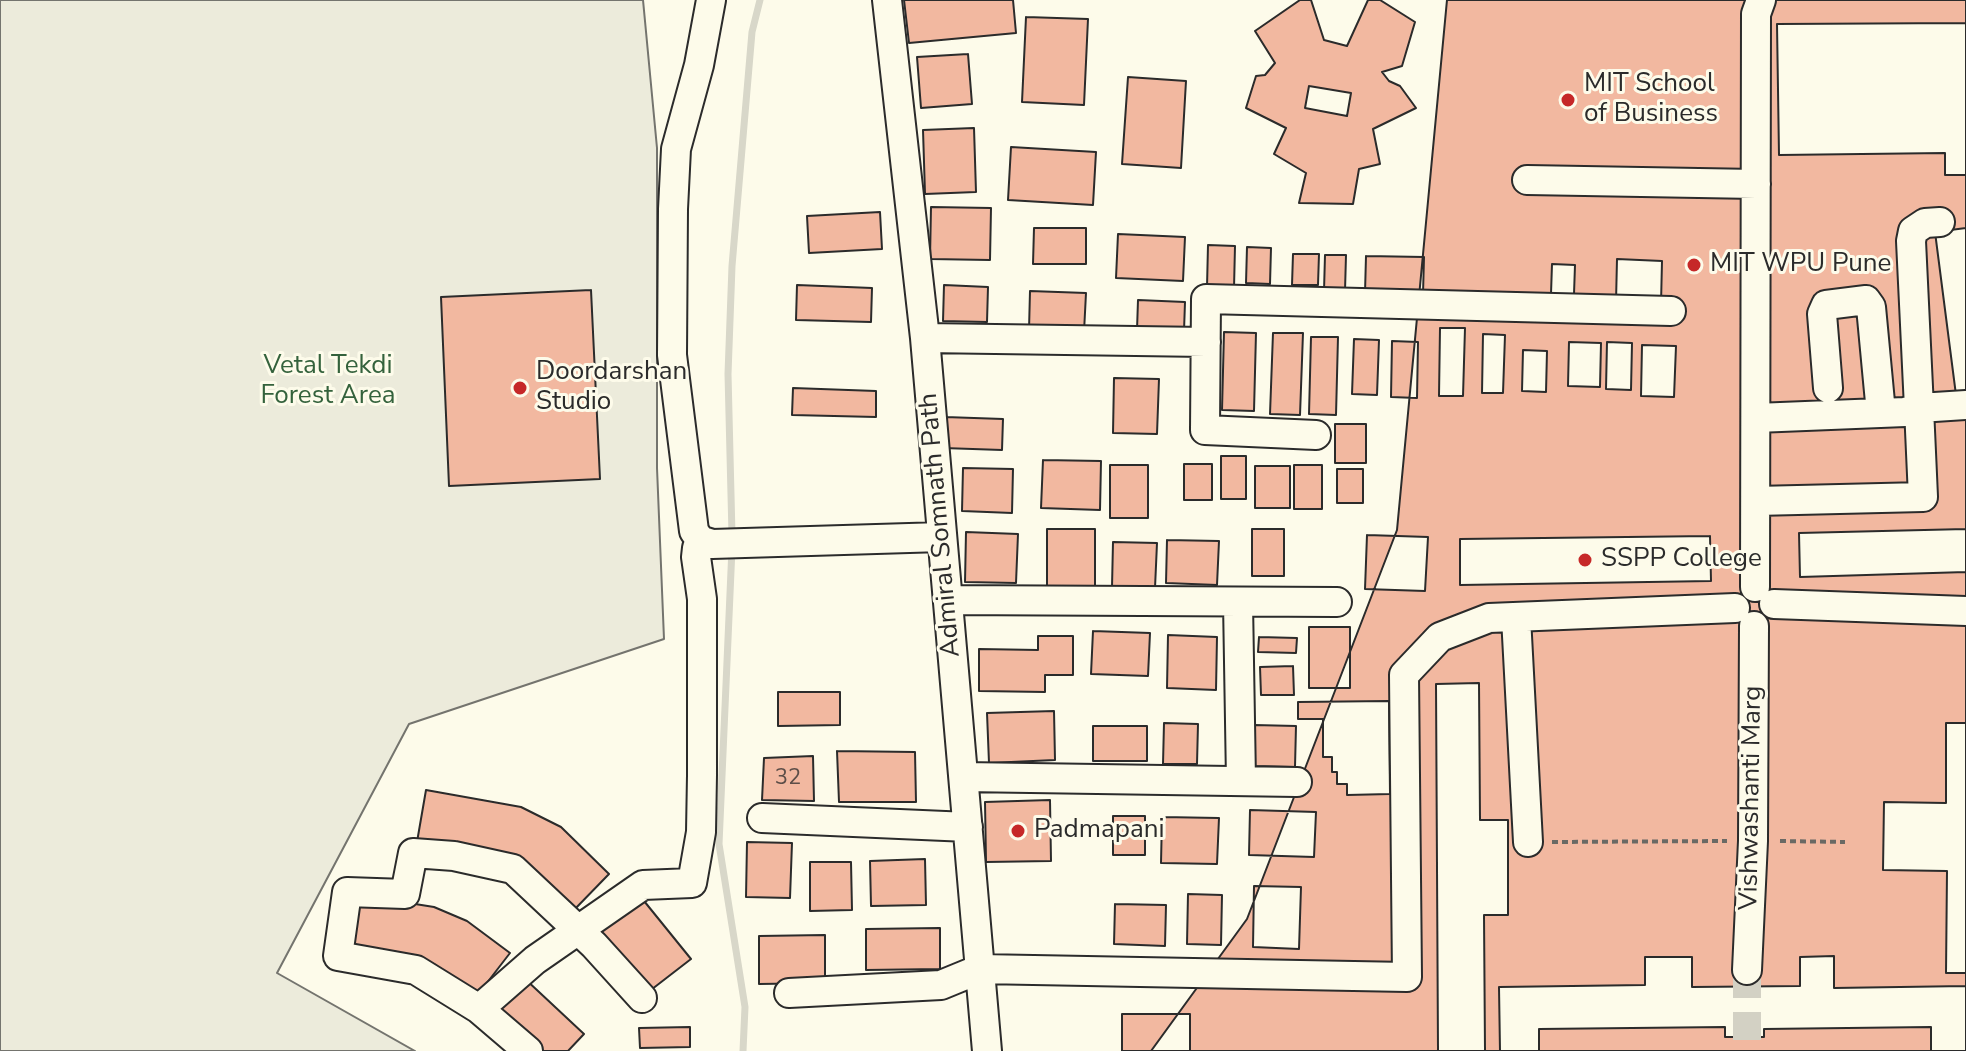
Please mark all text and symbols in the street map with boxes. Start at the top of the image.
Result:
place label: MIT School of Business [1584,69,1718,130]
marker: MIT School of Business [1559,91,1577,109]
place label: MIT WPU Pune [1710,249,1891,281]
marker: MIT WPU Pune [1685,256,1703,274]
park label: Vetal Tekdi Forest Area [260,351,396,412]
place label: Doordarshan Studio [536,357,687,418]
marker: Doordarshan Studio [511,379,529,397]
street label: Admiral Somnath Path [914,392,968,658]
place label: SSPP College [1601,544,1762,576]
marker: SSPP College [1576,551,1594,569]
street label: Vishwashanti Marg [1734,685,1770,911]
house number: 32 [775,766,801,792]
place label: Padmapani [1034,815,1165,847]
marker: Padmapani [1009,822,1027,840]

